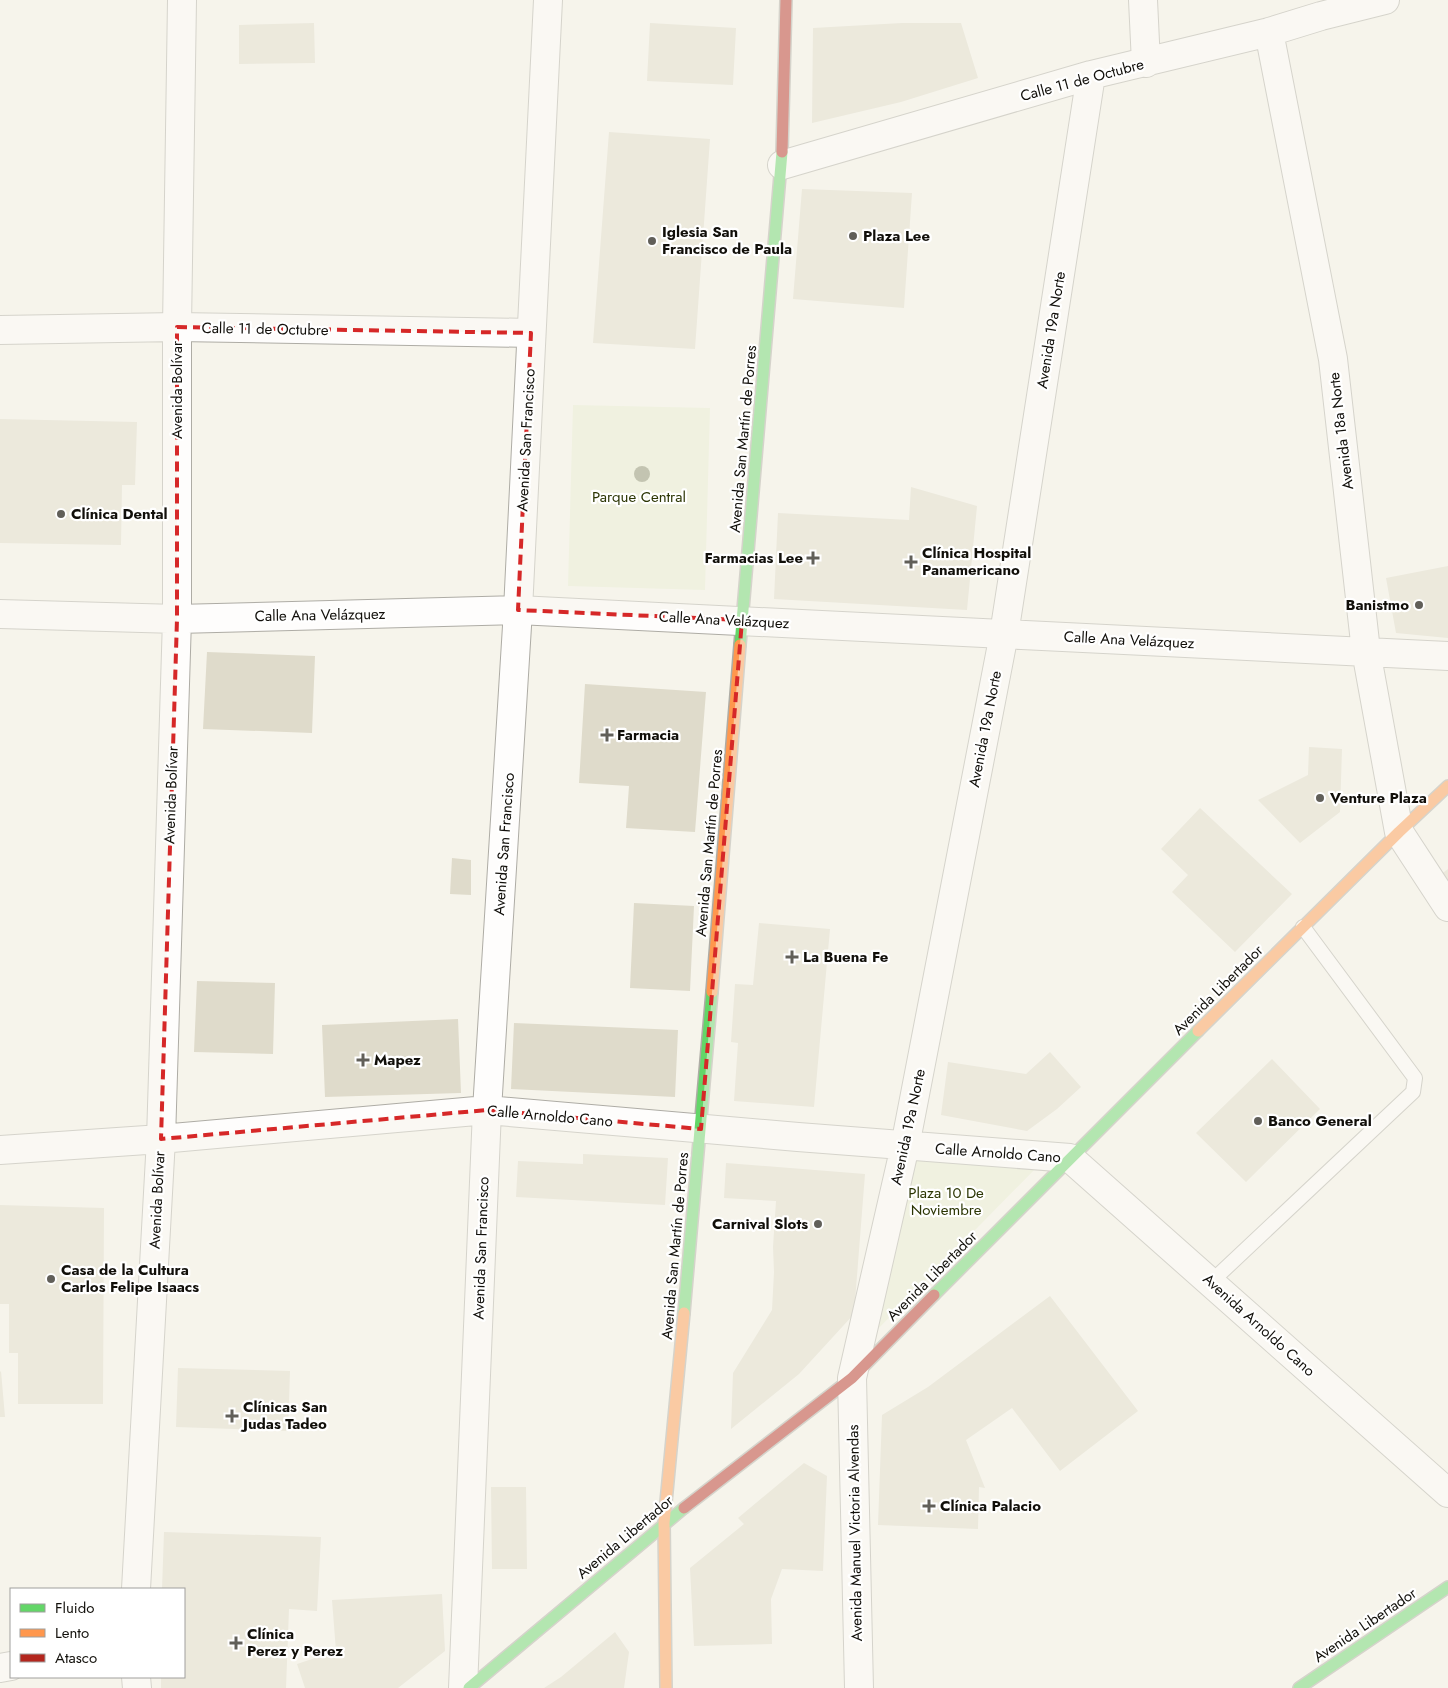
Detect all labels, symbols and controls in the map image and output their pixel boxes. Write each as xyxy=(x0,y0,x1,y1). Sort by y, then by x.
street label: Calle 11 de Octubre xyxy=(1018,53,1146,107)
place label: Iglesia San Francisco de Paula xyxy=(662,221,792,260)
place label: Plaza Lee xyxy=(863,225,930,247)
marker: Plaza Lee xyxy=(847,230,859,242)
marker: Iglesia San Francisco de Paula xyxy=(646,235,658,247)
street label: Avenida 19a Norte xyxy=(1031,270,1071,390)
street label: Calle 11 de Octubre xyxy=(201,317,329,341)
street label: Avenida Bolívar xyxy=(166,340,188,439)
street label: Avenida San Martín de Porres xyxy=(724,344,762,534)
street label: Avenida San Francisco xyxy=(511,368,541,512)
street label: Avenida 18a Norte xyxy=(1323,371,1359,491)
park label: Parque Central xyxy=(592,486,686,508)
place label: Clínica Dental xyxy=(71,503,168,525)
marker: Clínica Dental xyxy=(55,508,67,520)
place label: Clínica Hospital Panamericano xyxy=(922,542,1031,581)
place label: Farmacias Lee xyxy=(704,547,803,569)
marker: Farmacias Lee xyxy=(807,552,819,564)
marker: Clínica Hospital Panamericano xyxy=(904,555,918,569)
place label: Banistmo xyxy=(1345,594,1409,616)
marker: Banistmo xyxy=(1413,599,1425,611)
street label: Calle Ana Velázquez xyxy=(254,603,386,627)
street label: Calle Ana Velázquez xyxy=(658,606,790,634)
street label: Calle Ana Velázquez xyxy=(1063,626,1195,654)
street label: Avenida 19a Norte xyxy=(963,669,1007,789)
place label: Farmacia xyxy=(617,724,679,746)
marker: Farmacia xyxy=(601,729,613,741)
street label: Avenida Bolívar xyxy=(158,745,184,844)
street label: Avenida San Martín de Porres xyxy=(690,748,728,938)
street label: Avenida San Francisco xyxy=(488,772,520,916)
place label: Venture Plaza xyxy=(1329,787,1427,809)
marker: Venture Plaza xyxy=(1314,792,1326,804)
street label: Avenida Libertador xyxy=(1168,939,1269,1040)
place label: La Buena Fe xyxy=(803,946,889,968)
marker: La Buena Fe xyxy=(785,950,799,964)
place label: Mapez xyxy=(374,1049,421,1071)
marker: Mapez xyxy=(356,1053,370,1067)
street label: Avenida 19a Norte xyxy=(885,1067,931,1187)
street label: Calle Arnoldo Cano xyxy=(486,1100,614,1132)
place label: Banco General xyxy=(1268,1110,1372,1132)
marker: Banco General xyxy=(1252,1115,1264,1127)
street label: Calle Arnoldo Cano xyxy=(934,1138,1062,1168)
street label: Avenida Bolívar xyxy=(143,1150,171,1250)
street label: Avenida San Martín de Porres xyxy=(656,1151,694,1341)
street label: Avenida San Francisco xyxy=(468,1176,494,1320)
park label: Plaza 10 De Noviembre xyxy=(908,1182,984,1221)
place label: Carnival Slots xyxy=(712,1213,808,1235)
marker: Carnival Slots xyxy=(812,1218,824,1230)
street label: Avenida Libertador xyxy=(882,1225,983,1326)
place label: Casa de la Cultura Carlos Felipe Isaacs xyxy=(61,1259,199,1298)
street label: Avenida Arnoldo Cano xyxy=(1198,1268,1320,1382)
marker: Casa de la Cultura Carlos Felipe Isaacs xyxy=(45,1273,57,1285)
place label: Clínicas San Judas Tadeo xyxy=(240,1396,327,1435)
marker: Clínicas San Judas Tadeo xyxy=(225,1409,239,1423)
street label: Avenida Manuel Victoria Alvendas xyxy=(842,1424,868,1642)
street label: Avenida Libertador xyxy=(572,1489,679,1584)
place label: Clínica Palacio xyxy=(940,1495,1041,1517)
marker: Clínica Palacio xyxy=(922,1499,936,1513)
street label: Avenida Libertador xyxy=(1309,1582,1422,1668)
legend xyxy=(10,1588,185,1678)
text: Fluido xyxy=(55,1597,94,1619)
text: Lento xyxy=(55,1622,89,1644)
place label: Clínica Perez y Perez xyxy=(247,1623,343,1662)
marker: Clínica Perez y Perez xyxy=(229,1636,243,1650)
text: Atasco xyxy=(55,1647,97,1669)

